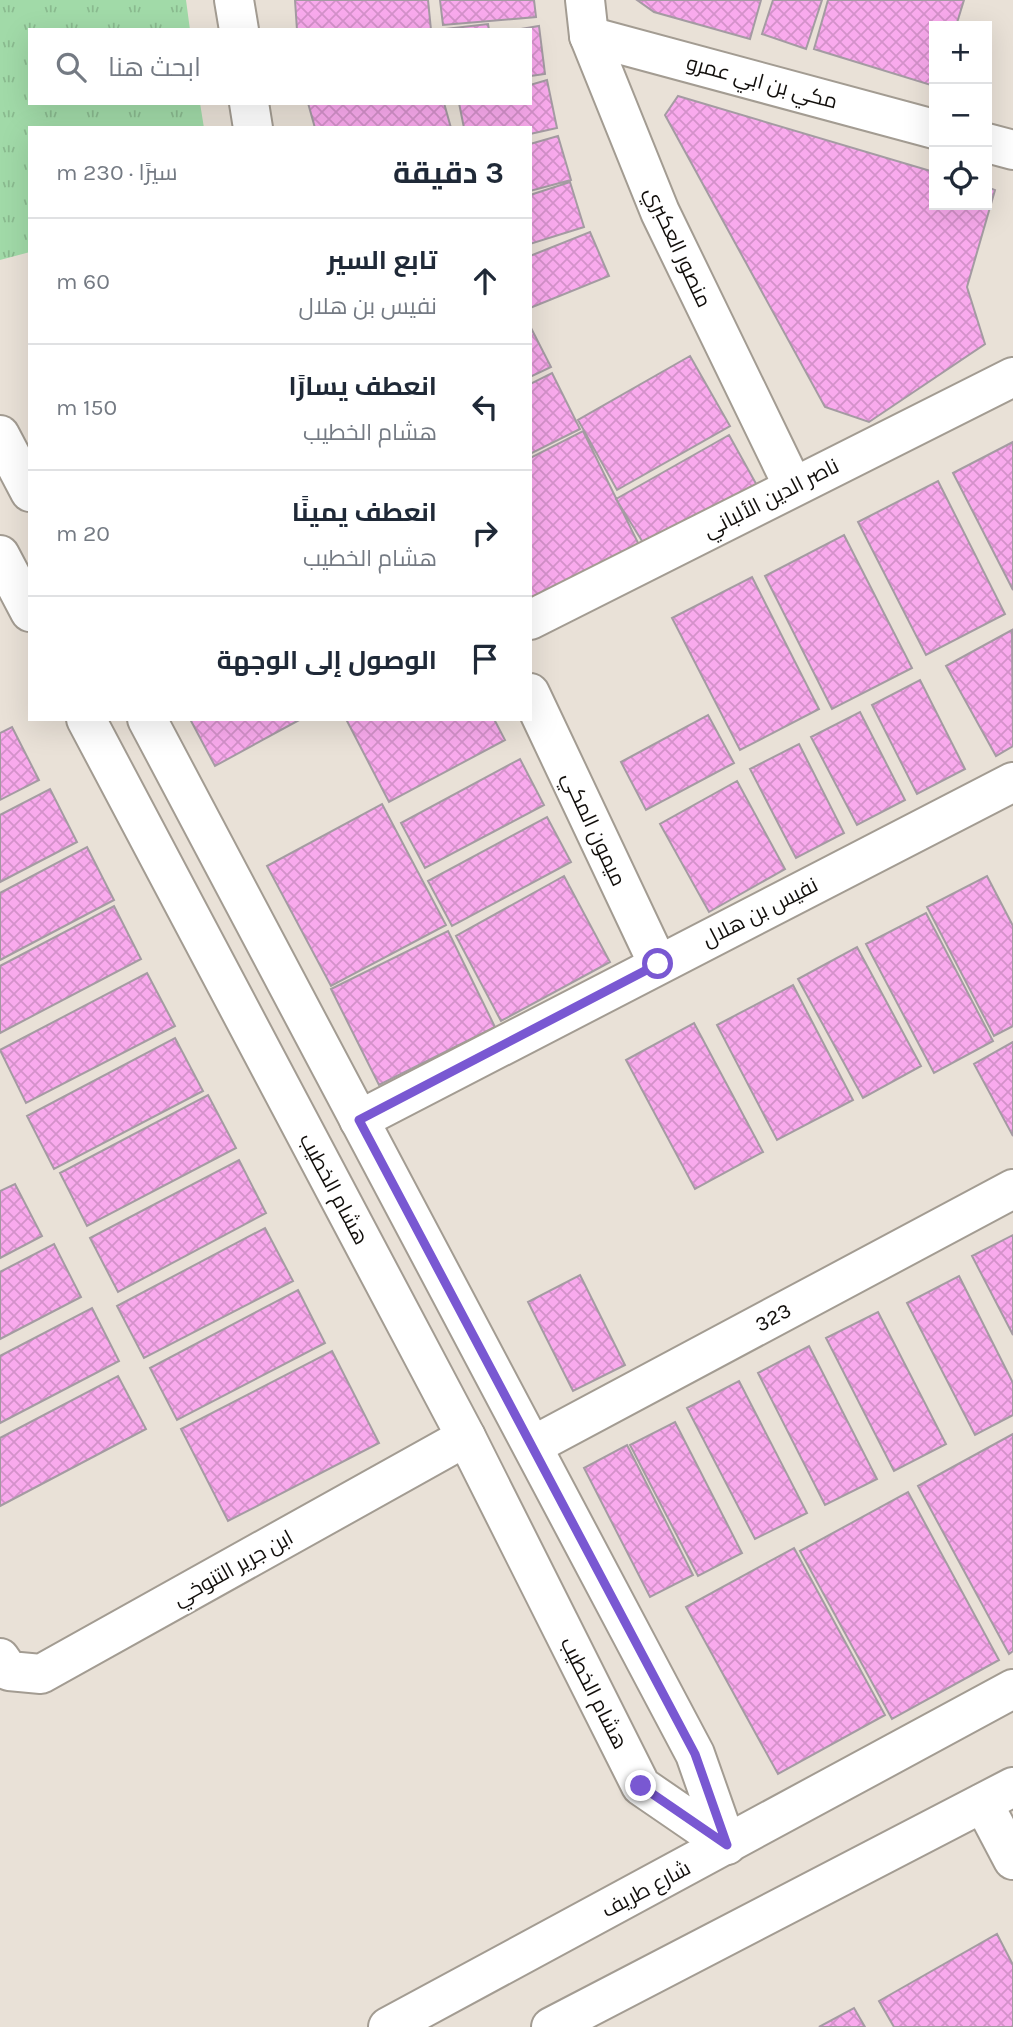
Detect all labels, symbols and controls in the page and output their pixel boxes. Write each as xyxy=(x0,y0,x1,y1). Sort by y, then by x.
map controls xyxy=(929,21,992,210)
button: + xyxy=(929,21,992,84)
search box xyxy=(28,28,532,105)
icon: search xyxy=(52,48,90,86)
street label: مكي بن ابي عمرو xyxy=(683,50,840,118)
text: ابحث هنا xyxy=(108,52,201,83)
button: − xyxy=(929,84,992,147)
button: locate xyxy=(929,147,992,210)
text: 3 دقيقة xyxy=(393,155,504,191)
text: سيرًا · 230 m xyxy=(56,159,177,186)
street label: منصور العكبري xyxy=(636,183,716,313)
text: تابع السير xyxy=(327,245,437,276)
icon: ahead xyxy=(466,262,504,300)
text: 60 m xyxy=(56,268,110,295)
text: نفيس بن هلال xyxy=(299,293,437,320)
text: انعطف يسارًا xyxy=(289,371,437,402)
icon: left xyxy=(466,388,504,426)
text: 150 m xyxy=(56,394,117,421)
text: هشام الخطيب xyxy=(303,419,437,446)
street label: ناصر الدين الألباني xyxy=(699,453,845,546)
text: انعطف يمينًا xyxy=(292,497,437,528)
icon: right xyxy=(466,514,504,552)
text: 20 m xyxy=(56,520,110,547)
text: هشام الخطيب xyxy=(303,545,437,572)
icon: arrive xyxy=(466,640,504,678)
text: الوصول إلى الوجهة xyxy=(217,645,437,676)
street label: ميمون المكي xyxy=(554,768,631,891)
street label: نفيس بن هلال xyxy=(698,873,822,952)
route start xyxy=(642,948,673,979)
street label: هشام الخطيب xyxy=(293,1129,373,1250)
street label: 323 xyxy=(751,1298,795,1337)
street label: ابن جرير التنوخي xyxy=(169,1525,299,1614)
street label: هشام الخطيب xyxy=(554,1633,632,1754)
route end xyxy=(625,1770,656,1801)
street label: شارع طريف xyxy=(598,1856,695,1924)

